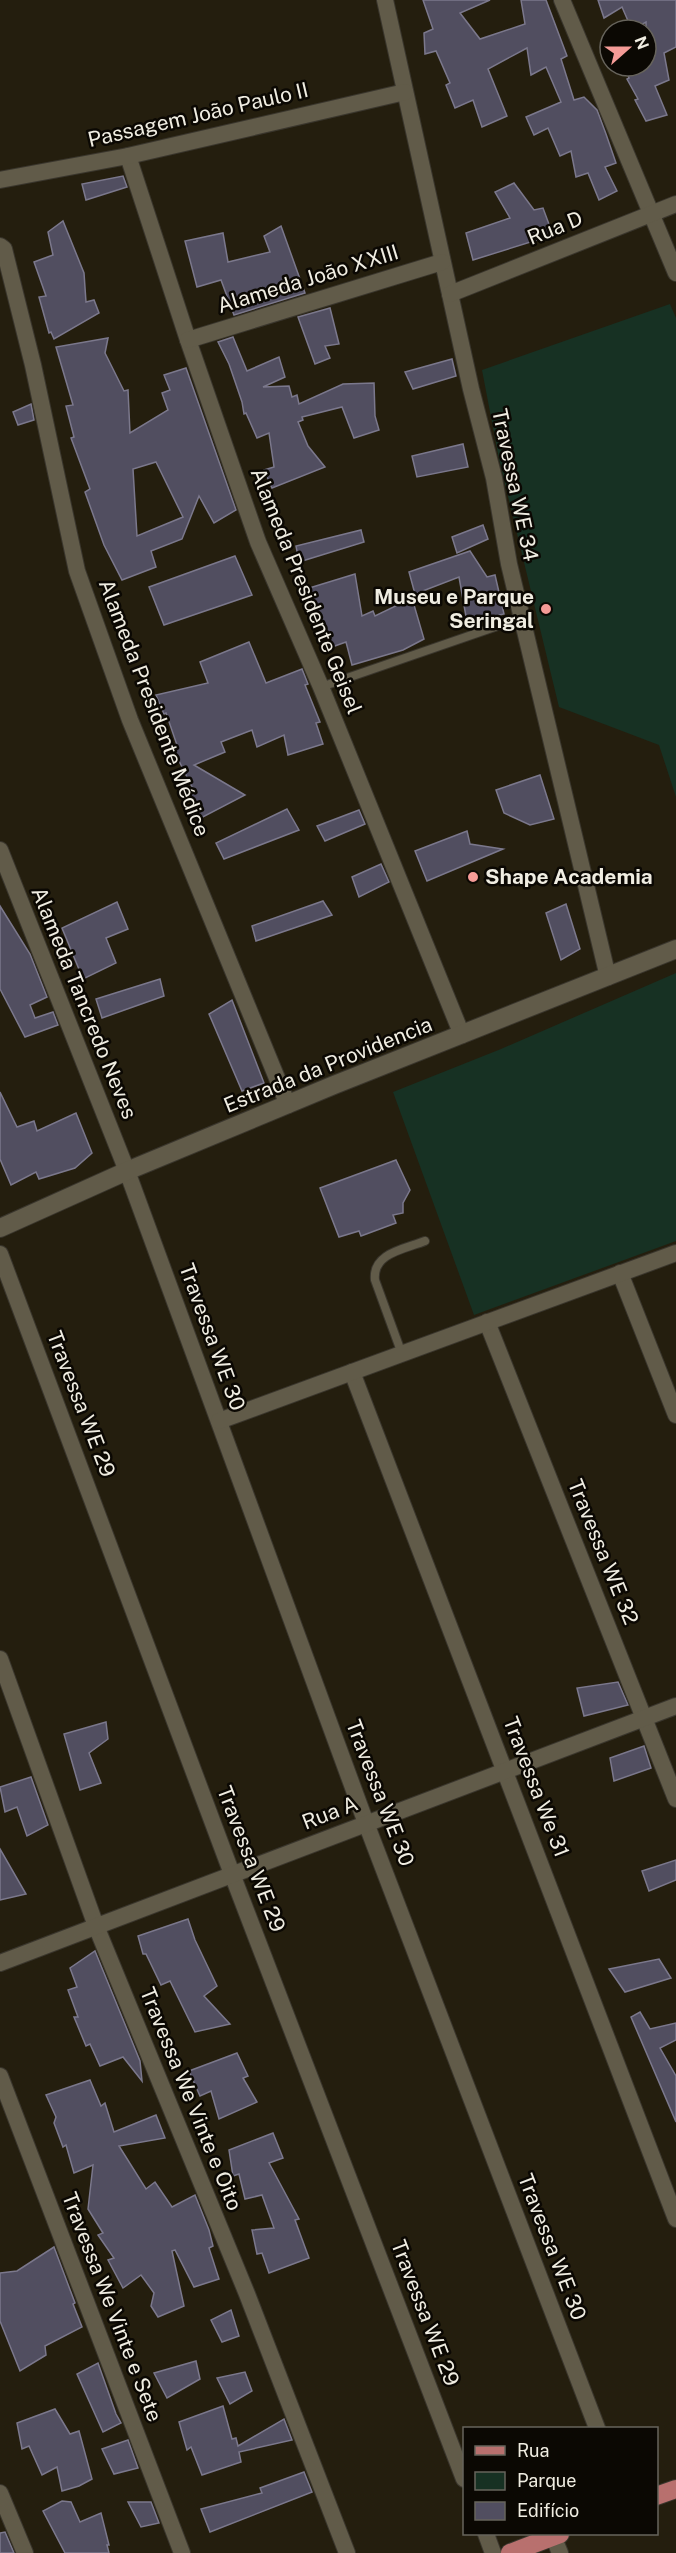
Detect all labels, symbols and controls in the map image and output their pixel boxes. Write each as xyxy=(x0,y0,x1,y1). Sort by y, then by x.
north arrow xyxy=(598,18,658,78)
text: N xyxy=(630,34,653,52)
street label: Passagem João Paulo II xyxy=(85,77,311,152)
street label: Rua D xyxy=(523,205,586,250)
street label: Alameda João XXIII xyxy=(214,239,402,318)
street label: Travessa WE 34 xyxy=(487,406,544,563)
street label: Alameda Presidente Geisel xyxy=(246,464,367,718)
street label: Alameda Presidente Médice xyxy=(94,576,215,840)
place label: Museu e Parque Seringal xyxy=(374,584,534,633)
marker: Museu e Parque Seringal xyxy=(539,602,553,616)
place label: Shape Academia xyxy=(485,864,653,889)
marker: Shape Academia xyxy=(466,870,480,884)
street label: Alameda Tancredo Neves xyxy=(26,883,142,1122)
street label: Estrada da Providencia xyxy=(220,1011,436,1118)
street label: Travessa WE 30 xyxy=(174,1260,251,1414)
street label: Travessa WE 29 xyxy=(42,1327,121,1480)
street label: Travessa WE 32 xyxy=(563,1476,644,1628)
street label: Travessa We 31 xyxy=(498,1713,575,1861)
street label: Travessa WE 30 xyxy=(341,1716,420,1869)
street label: Travessa WE 29 xyxy=(212,1782,291,1935)
street label: Rua A xyxy=(298,1790,361,1835)
street label: Travessa We Vinte e Oito xyxy=(135,1983,248,2214)
street label: Travessa WE 30 xyxy=(513,2170,592,2323)
street label: Travessa We Vinte e Sete xyxy=(57,2189,168,2425)
street label: Travessa WE 29 xyxy=(386,2236,465,2389)
legend xyxy=(463,2427,658,2535)
text: Rua xyxy=(517,2440,549,2461)
text: Parque xyxy=(517,2470,577,2491)
text: Edifício xyxy=(517,2500,579,2521)

